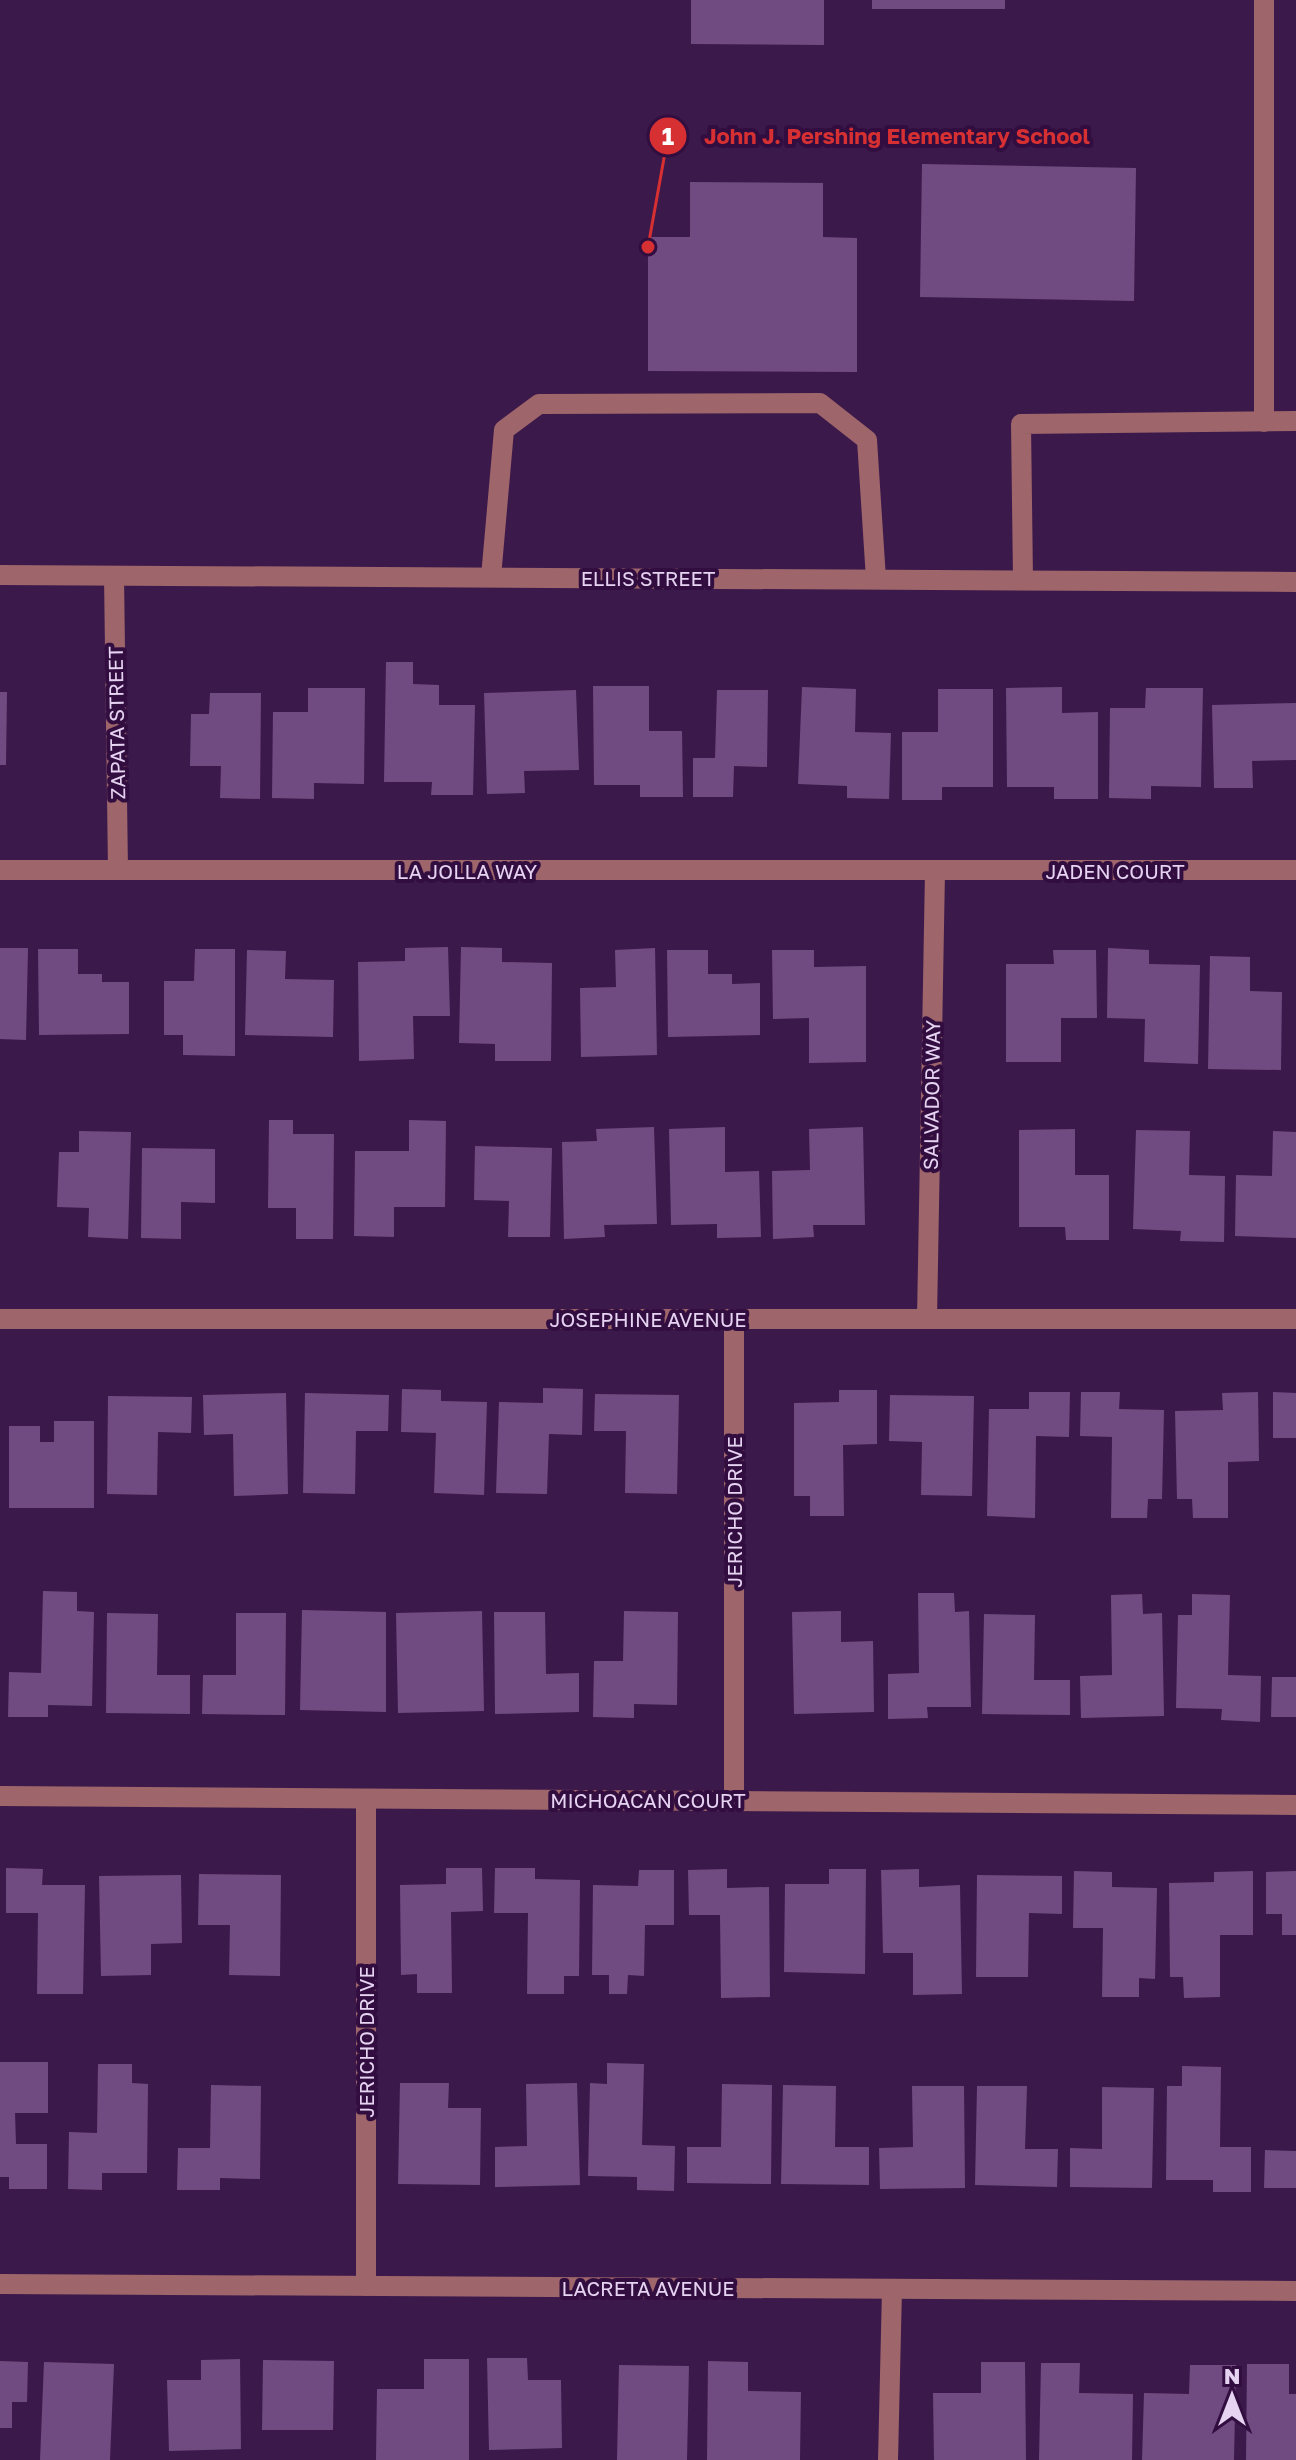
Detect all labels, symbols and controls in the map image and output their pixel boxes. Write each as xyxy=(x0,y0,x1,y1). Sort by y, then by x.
callout: John J. Pershing Elementary School xyxy=(648,113,1106,159)
text: 1 xyxy=(662,121,674,150)
text: John J. Pershing Elementary School xyxy=(704,122,1090,149)
street label: ELLIS STREET xyxy=(581,566,715,590)
street label: ZAPATA STREET xyxy=(103,646,129,800)
street label: LA JOLLA WAY xyxy=(397,859,537,883)
street label: JADEN COURT xyxy=(1045,859,1185,883)
street label: SALVADOR WAY xyxy=(918,1020,944,1170)
street label: JOSEPHINE AVENUE xyxy=(549,1307,747,1331)
street label: JERICHO DRIVE xyxy=(722,1436,746,1588)
street label: MICHOACAN COURT xyxy=(550,1788,746,1812)
street label: JERICHO DRIVE xyxy=(354,1966,378,2118)
street label: LACRETA AVENUE xyxy=(562,2276,735,2300)
north arrow xyxy=(1192,2356,1272,2436)
text: N xyxy=(1224,2362,1240,2389)

